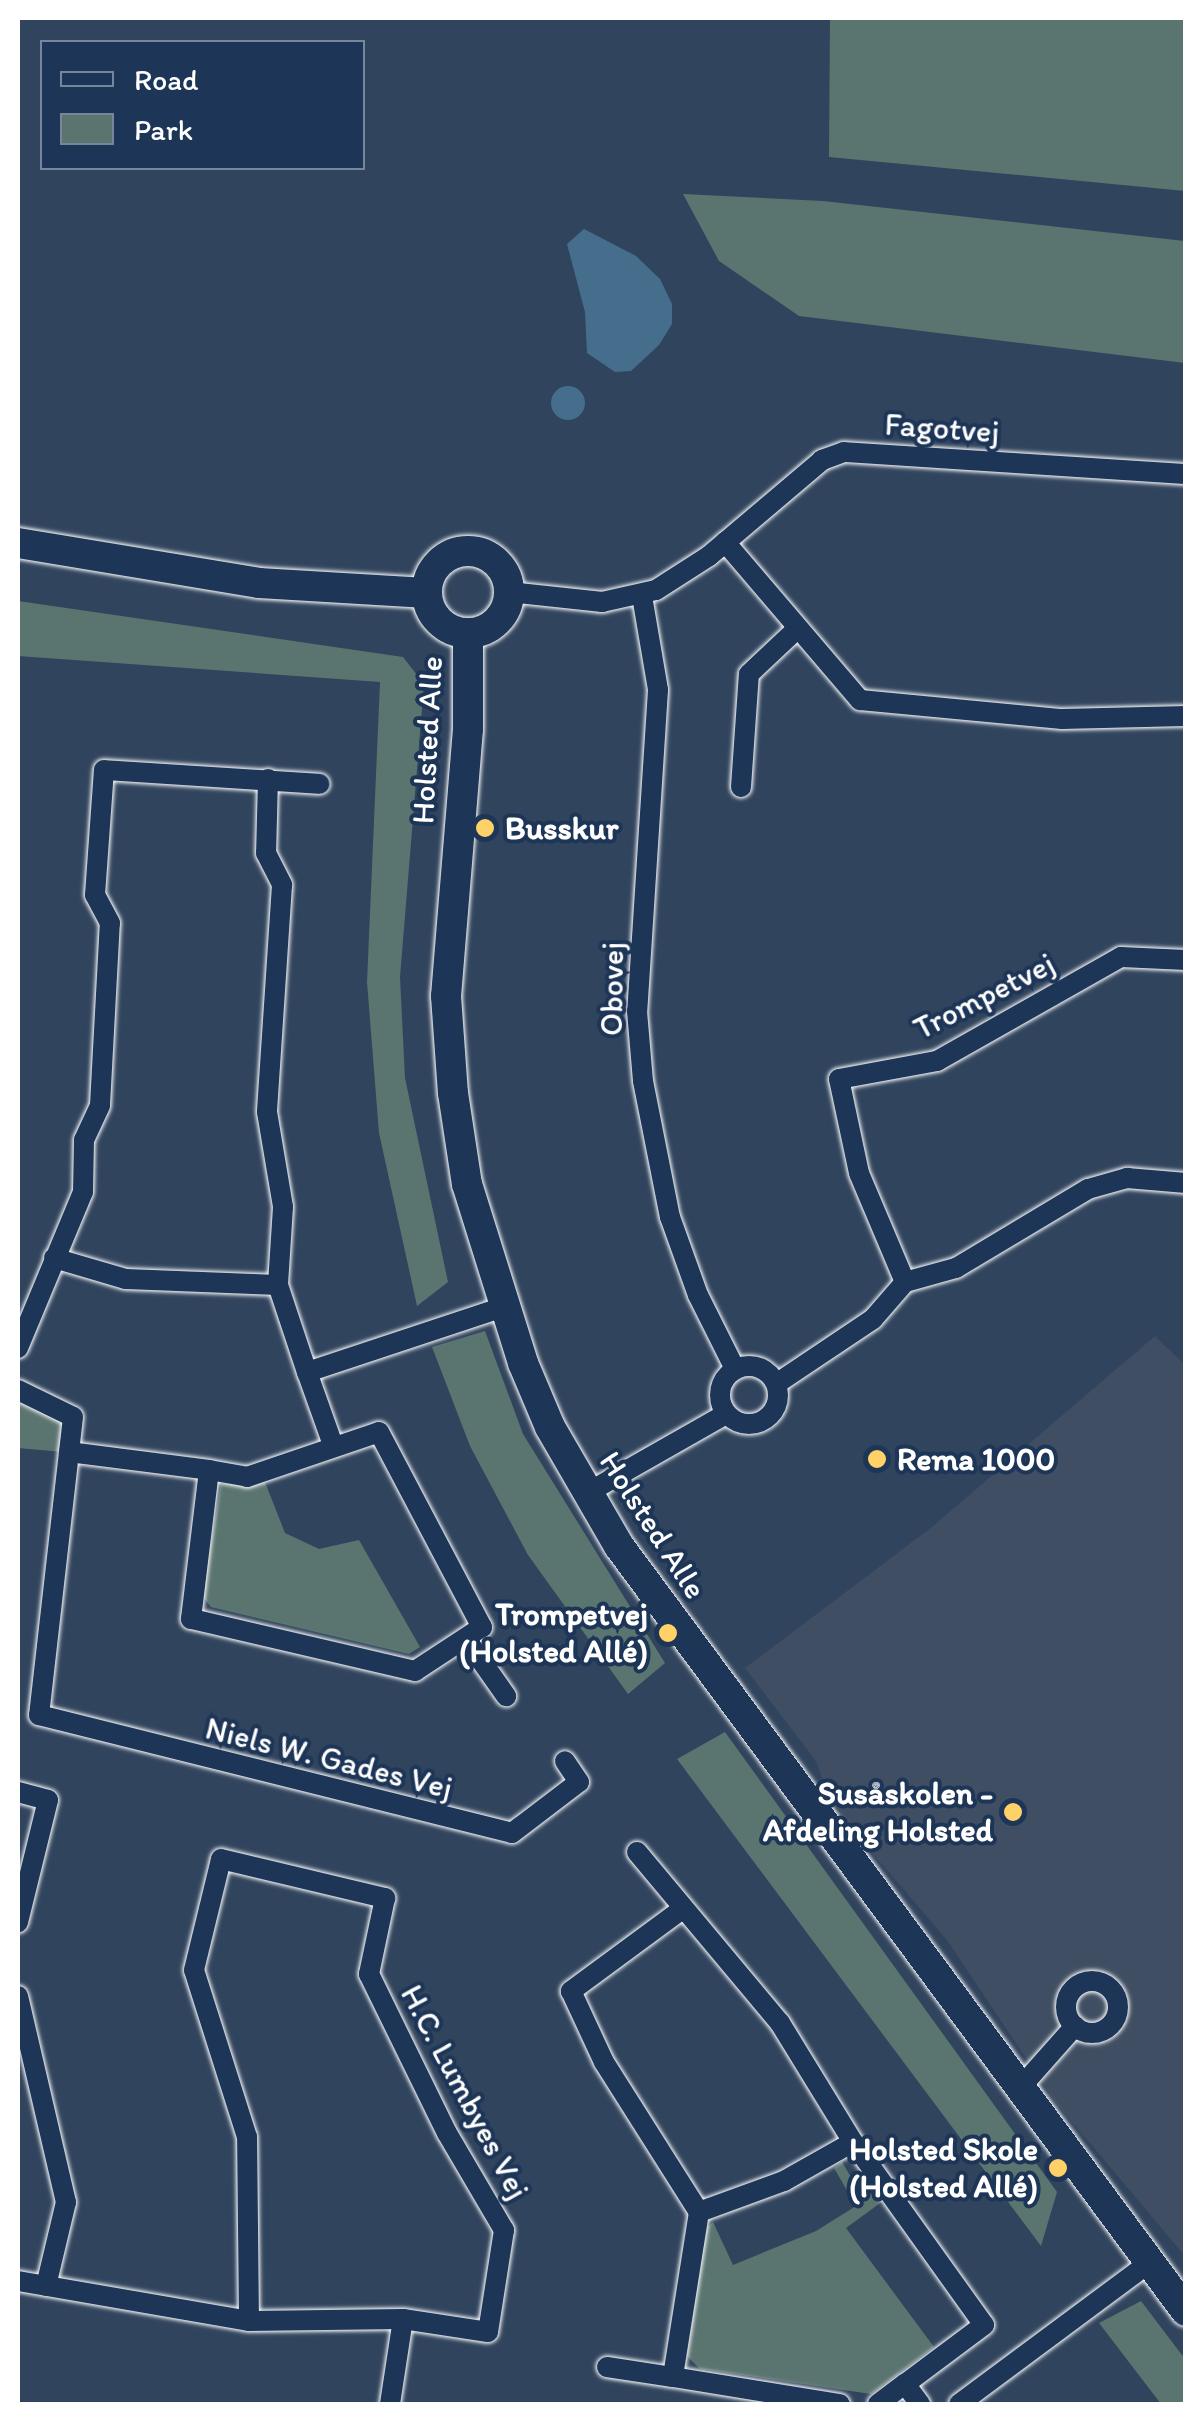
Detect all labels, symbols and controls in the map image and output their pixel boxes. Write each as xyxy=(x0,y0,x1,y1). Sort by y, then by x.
legend xyxy=(40,40,365,170)
text: Road xyxy=(134,61,199,98)
text: Park xyxy=(134,111,193,148)
street label: Fagotvej xyxy=(883,405,1001,451)
street label: Holsted Alle xyxy=(403,655,451,825)
place label: Busskur xyxy=(505,809,619,847)
marker: Busskur xyxy=(474,817,496,839)
street label: Obovej xyxy=(592,942,632,1036)
street label: Trompetvej xyxy=(907,944,1061,1048)
place label: Rema 1000 xyxy=(897,1440,1055,1478)
street label: Holsted Alle xyxy=(591,1444,715,1606)
marker: Rema 1000 xyxy=(866,1448,888,1470)
place label: Trompetvej (Holsted Allé) xyxy=(459,1596,648,1671)
marker: Trompetvej (Holsted Allé) xyxy=(657,1622,679,1644)
street label: Niels W. Gades Vej xyxy=(202,1709,456,1807)
place label: Susåskolen - Afdeling Holsted xyxy=(763,1775,993,1850)
marker: Susåskolen - Afdeling Holsted xyxy=(1002,1801,1024,1823)
street label: H.C. Lumbyes Vej xyxy=(393,1979,537,2205)
place label: Holsted Skole (Holsted Allé) xyxy=(849,2131,1038,2206)
marker: Holsted Skole (Holsted Allé) xyxy=(1047,2157,1069,2179)

